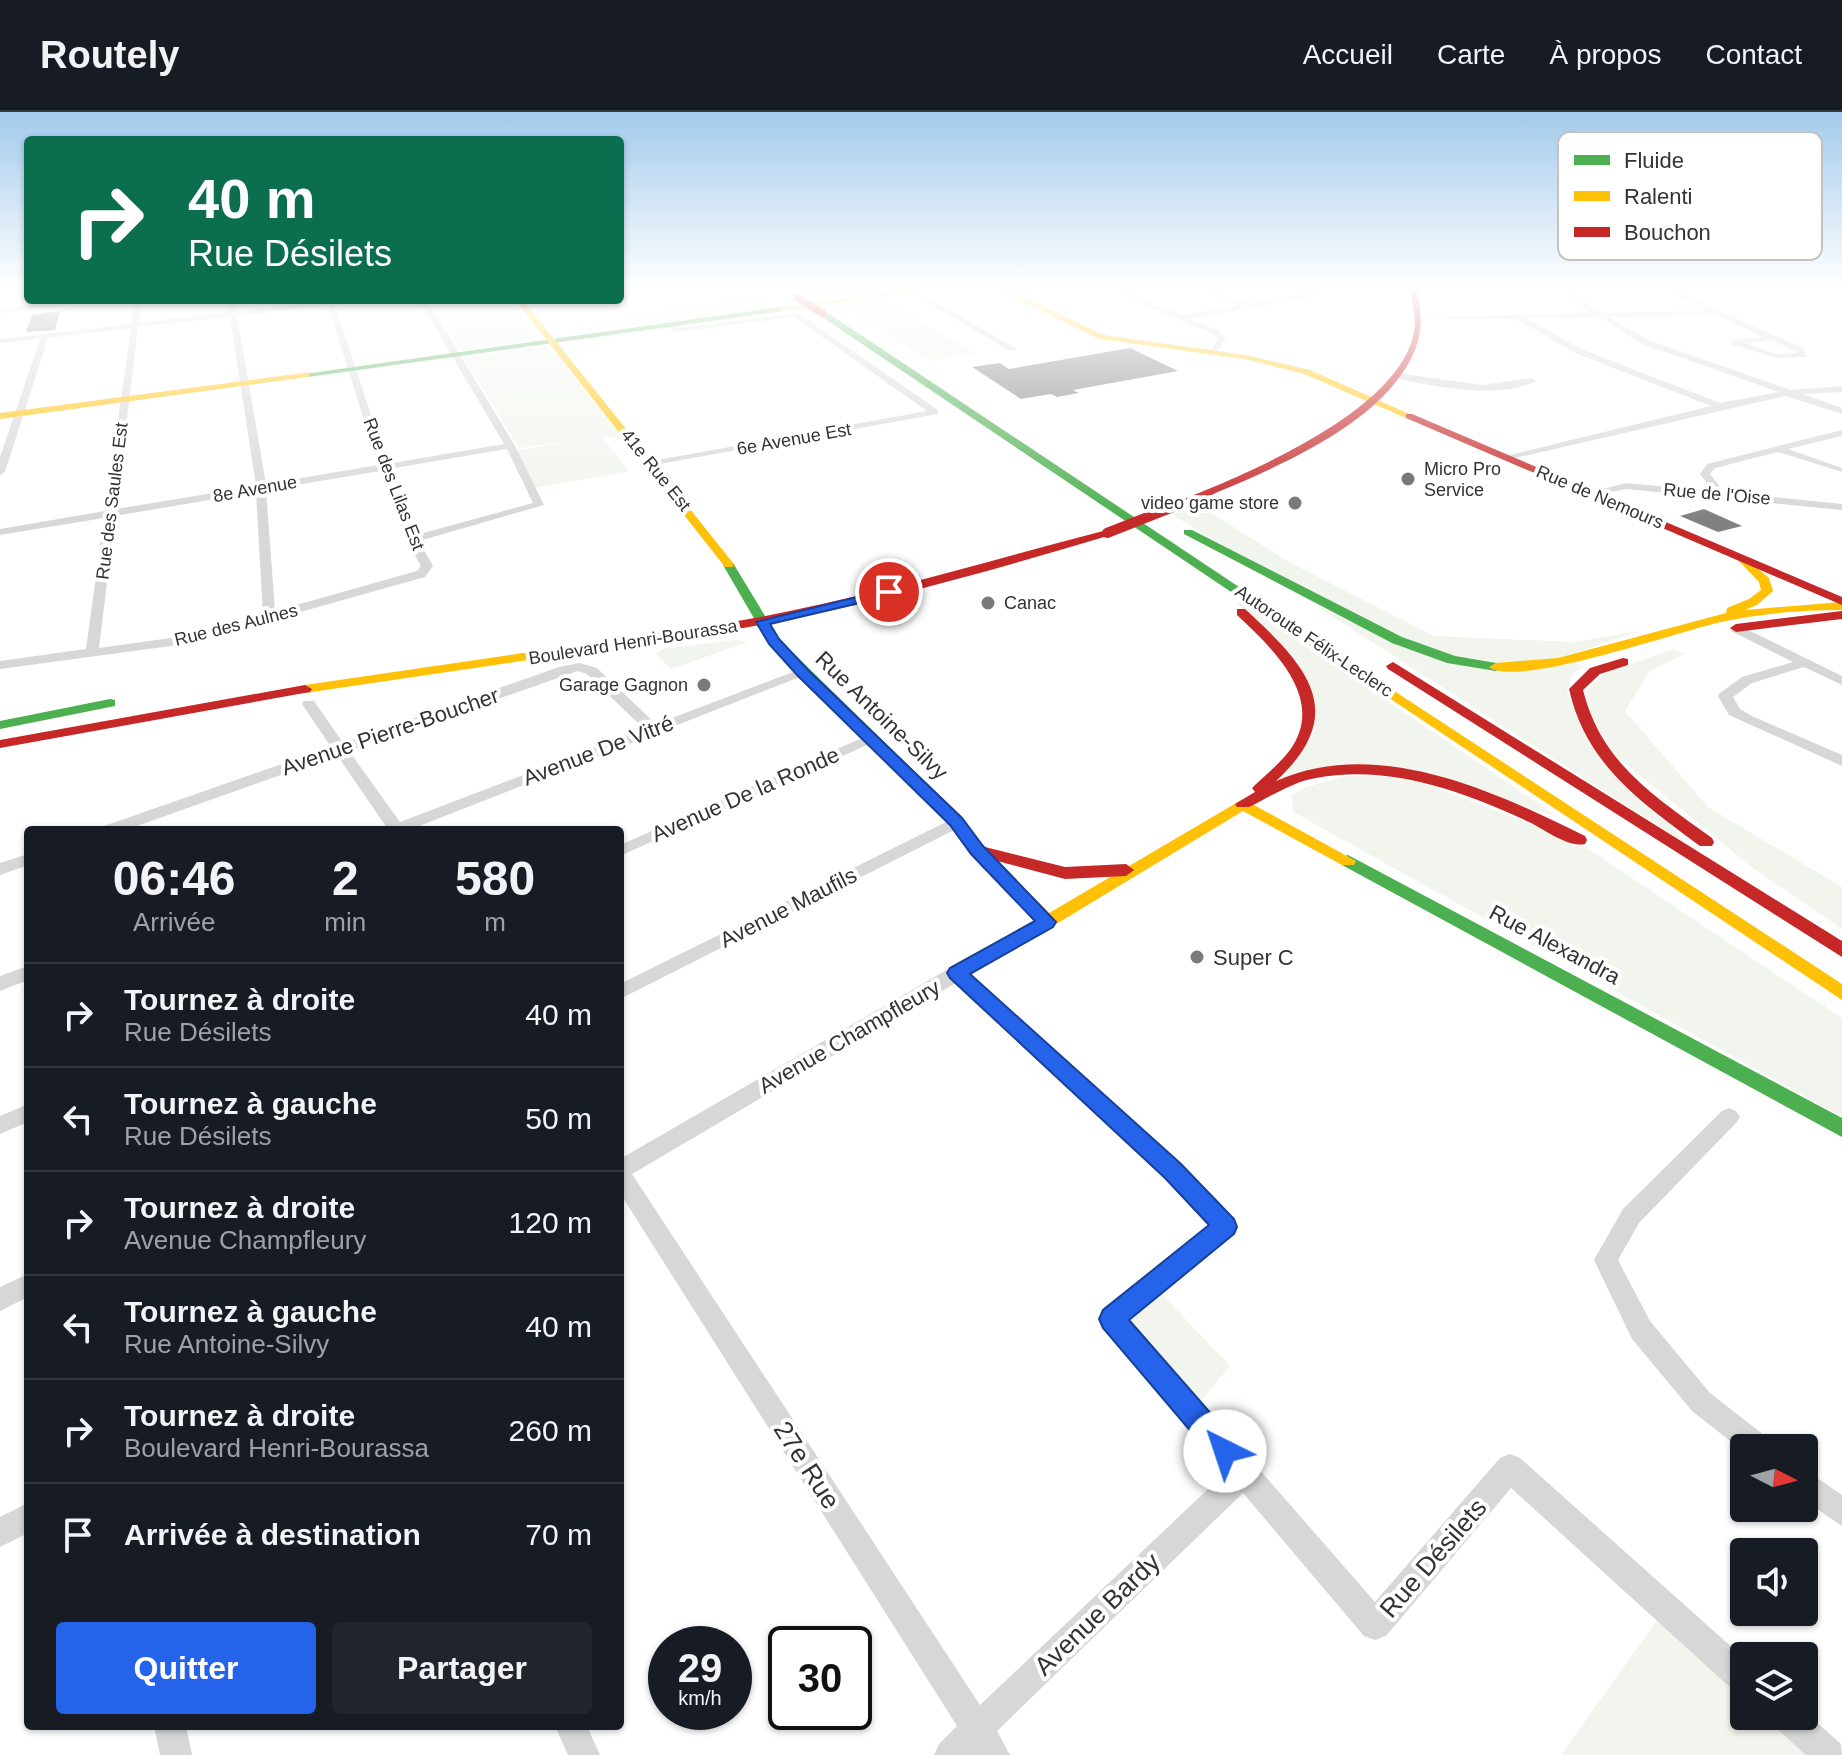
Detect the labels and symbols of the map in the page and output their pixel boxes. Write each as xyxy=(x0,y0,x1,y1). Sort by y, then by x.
legend xyxy=(1558,132,1822,260)
text: Fluide xyxy=(1624,148,1684,173)
text: Ralenti xyxy=(1624,184,1692,209)
text: Bouchon xyxy=(1624,220,1711,245)
street label: Rue des Lilas Est xyxy=(360,415,428,553)
street label: 6e Avenue Est xyxy=(735,419,853,459)
street label: Rue des Saules Est xyxy=(92,421,132,581)
street label: 41e Rue Est xyxy=(617,425,695,515)
place label: Micro Pro Service xyxy=(1424,459,1501,500)
street label: Rue de Nemours xyxy=(1533,461,1667,533)
marker: Micro Pro Service xyxy=(1399,470,1417,488)
street label: 8e Avenue xyxy=(212,472,298,506)
street label: Rue de l'Oise xyxy=(1663,479,1771,509)
place label: video game store xyxy=(1141,493,1279,513)
marker: video game store xyxy=(1286,494,1304,512)
pin xyxy=(855,558,923,626)
street label: Autoroute Félix-Leclerc xyxy=(1232,581,1396,701)
place label: Canac xyxy=(1004,593,1056,613)
marker: Canac xyxy=(979,594,997,612)
street label: Rue des Aulnes xyxy=(172,600,300,650)
street label: Boulevard Henri-Bourassa xyxy=(527,615,740,668)
street label: Rue Antoine-Silvy xyxy=(811,646,953,785)
place label: Garage Gagnon xyxy=(559,675,688,695)
marker: Garage Gagnon xyxy=(695,676,713,694)
street label: Avenue Pierre-Boucher xyxy=(278,682,502,780)
street label: Avenue De Vitré xyxy=(519,710,677,791)
street label: Avenue De la Ronde xyxy=(648,742,843,847)
street label: Avenue Maufils xyxy=(716,862,861,953)
street label: Rue Alexandra xyxy=(1485,900,1625,990)
place label: Super C xyxy=(1213,945,1294,970)
marker: Super C xyxy=(1188,948,1206,966)
street label: Avenue Champfleury xyxy=(754,974,944,1099)
position arrow xyxy=(1183,1409,1267,1493)
street label: 27e Rue xyxy=(768,1416,846,1514)
north arrow xyxy=(1730,1434,1818,1522)
street label: Rue Désilets xyxy=(1373,1493,1493,1623)
street label: Avenue Bardy xyxy=(1028,1547,1166,1681)
speed limit sign: 30 xyxy=(768,1626,872,1730)

